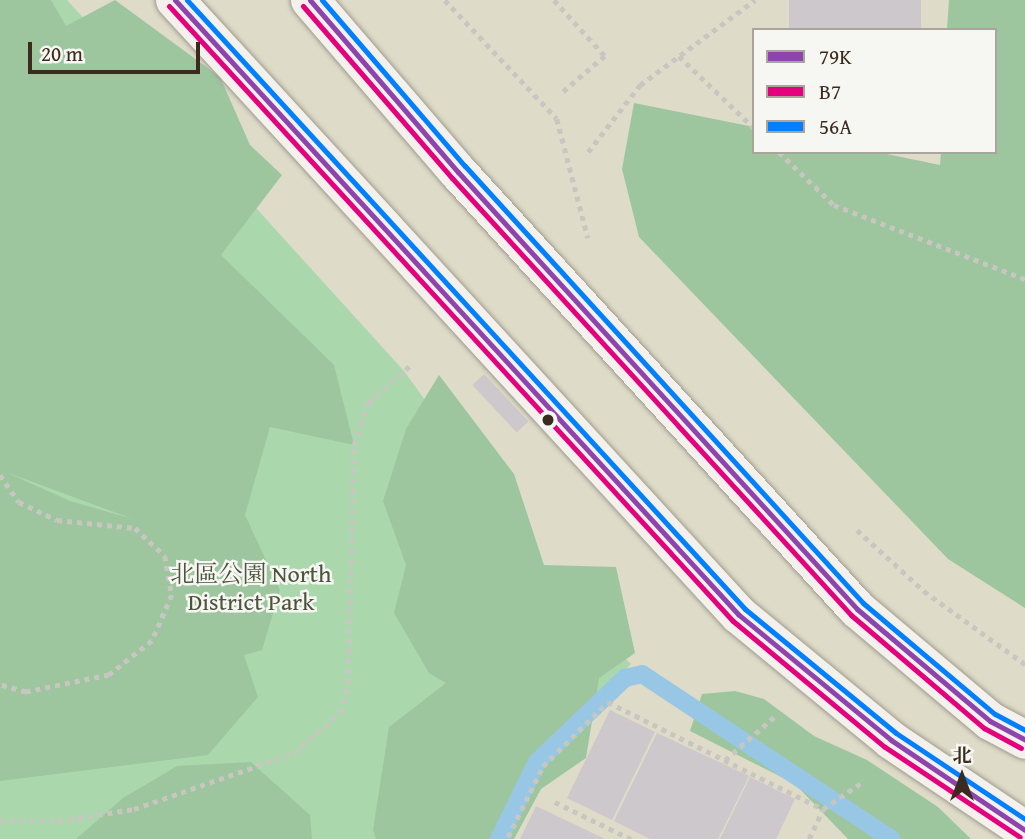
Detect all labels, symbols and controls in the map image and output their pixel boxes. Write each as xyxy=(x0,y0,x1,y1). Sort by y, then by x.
scale bar xyxy=(32,28,203,72)
legend xyxy=(752,28,997,154)
text: 20 m xyxy=(41,38,83,69)
text: 79K xyxy=(819,41,852,72)
text: B7 xyxy=(819,76,841,107)
text: 56A xyxy=(819,111,852,142)
unlabelled marker xyxy=(541,413,555,427)
park label: 北區公園 North District Park xyxy=(170,560,332,616)
north arrow xyxy=(927,741,997,811)
text: 北 xyxy=(952,741,972,769)

